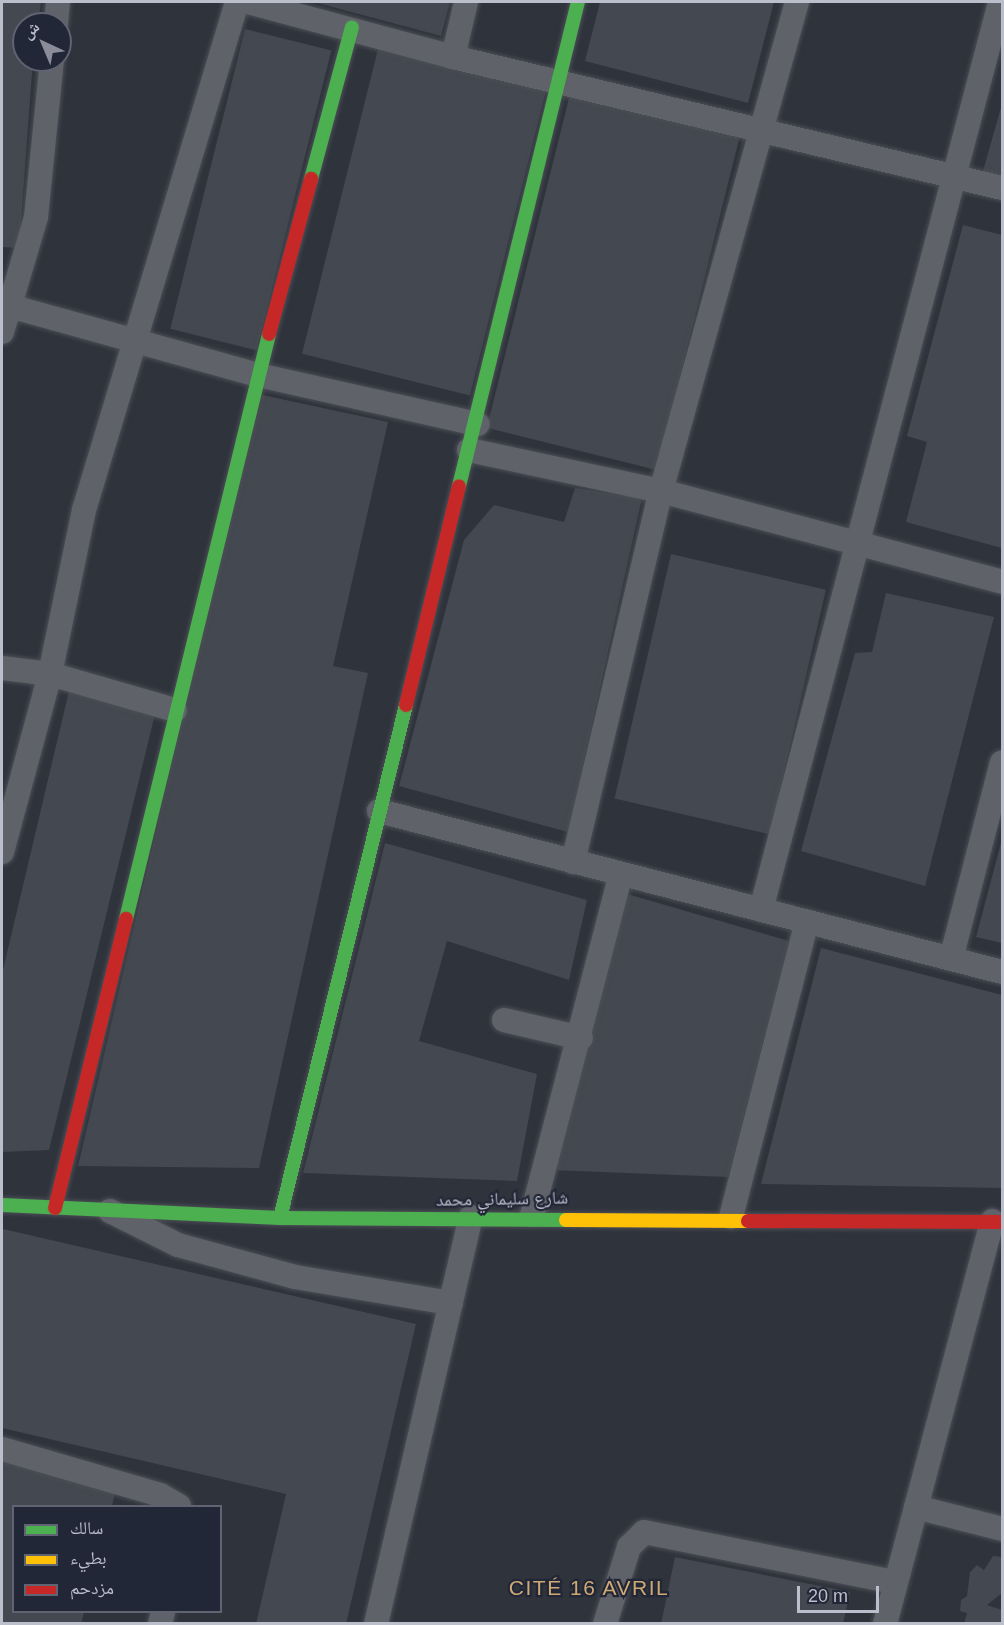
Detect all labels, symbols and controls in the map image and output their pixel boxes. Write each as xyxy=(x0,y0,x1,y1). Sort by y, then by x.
north arrow xyxy=(12,12,72,72)
text: ش xyxy=(19,18,43,42)
street label: شارع سليماني محمد xyxy=(436,1187,568,1211)
legend xyxy=(12,1505,222,1613)
text: سالك xyxy=(70,1518,103,1538)
text: بطيء xyxy=(70,1548,107,1568)
scale bar xyxy=(800,1574,882,1612)
district label: CITÉ 16 AVRIL xyxy=(508,1575,670,1601)
text: مزدحم xyxy=(70,1578,114,1598)
text: 20 m xyxy=(808,1586,848,1606)

